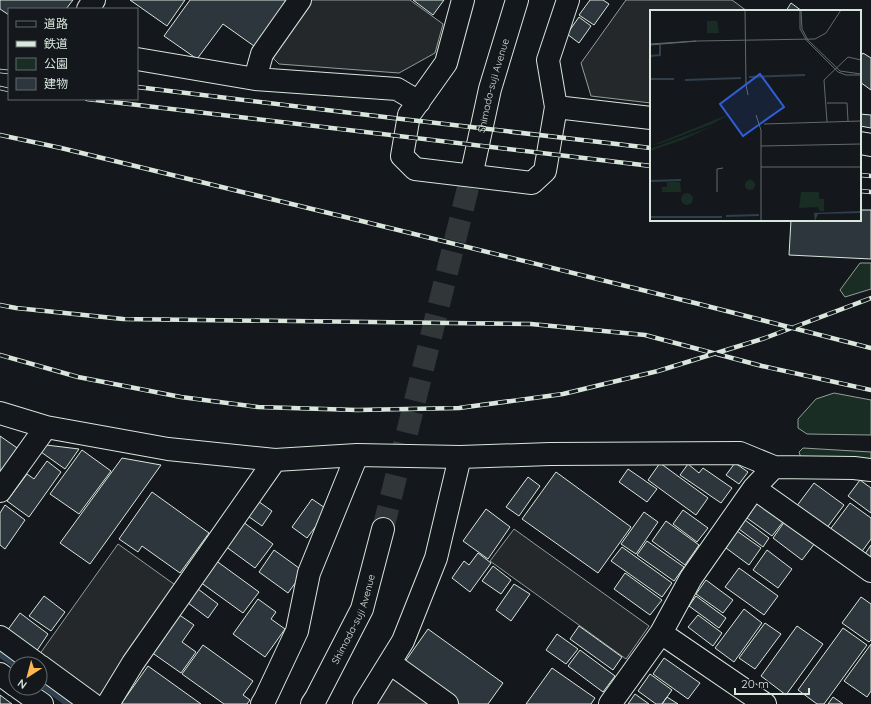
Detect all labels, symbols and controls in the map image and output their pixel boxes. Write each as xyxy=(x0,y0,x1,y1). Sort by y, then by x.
legend xyxy=(8,8,138,100)
inset map xyxy=(650,10,861,221)
text: 道路 xyxy=(44,16,68,31)
text: 鉄道 xyxy=(44,36,68,51)
street label: Shimada-suji Avenue xyxy=(474,37,512,134)
text: 公園 xyxy=(44,56,68,71)
text: 建物 xyxy=(44,76,68,91)
street label: Shimada-suji Avenue xyxy=(328,572,378,666)
north arrow xyxy=(8,656,48,696)
scale bar xyxy=(735,670,809,696)
text: N xyxy=(15,676,30,692)
text: 20 m xyxy=(741,676,769,691)

